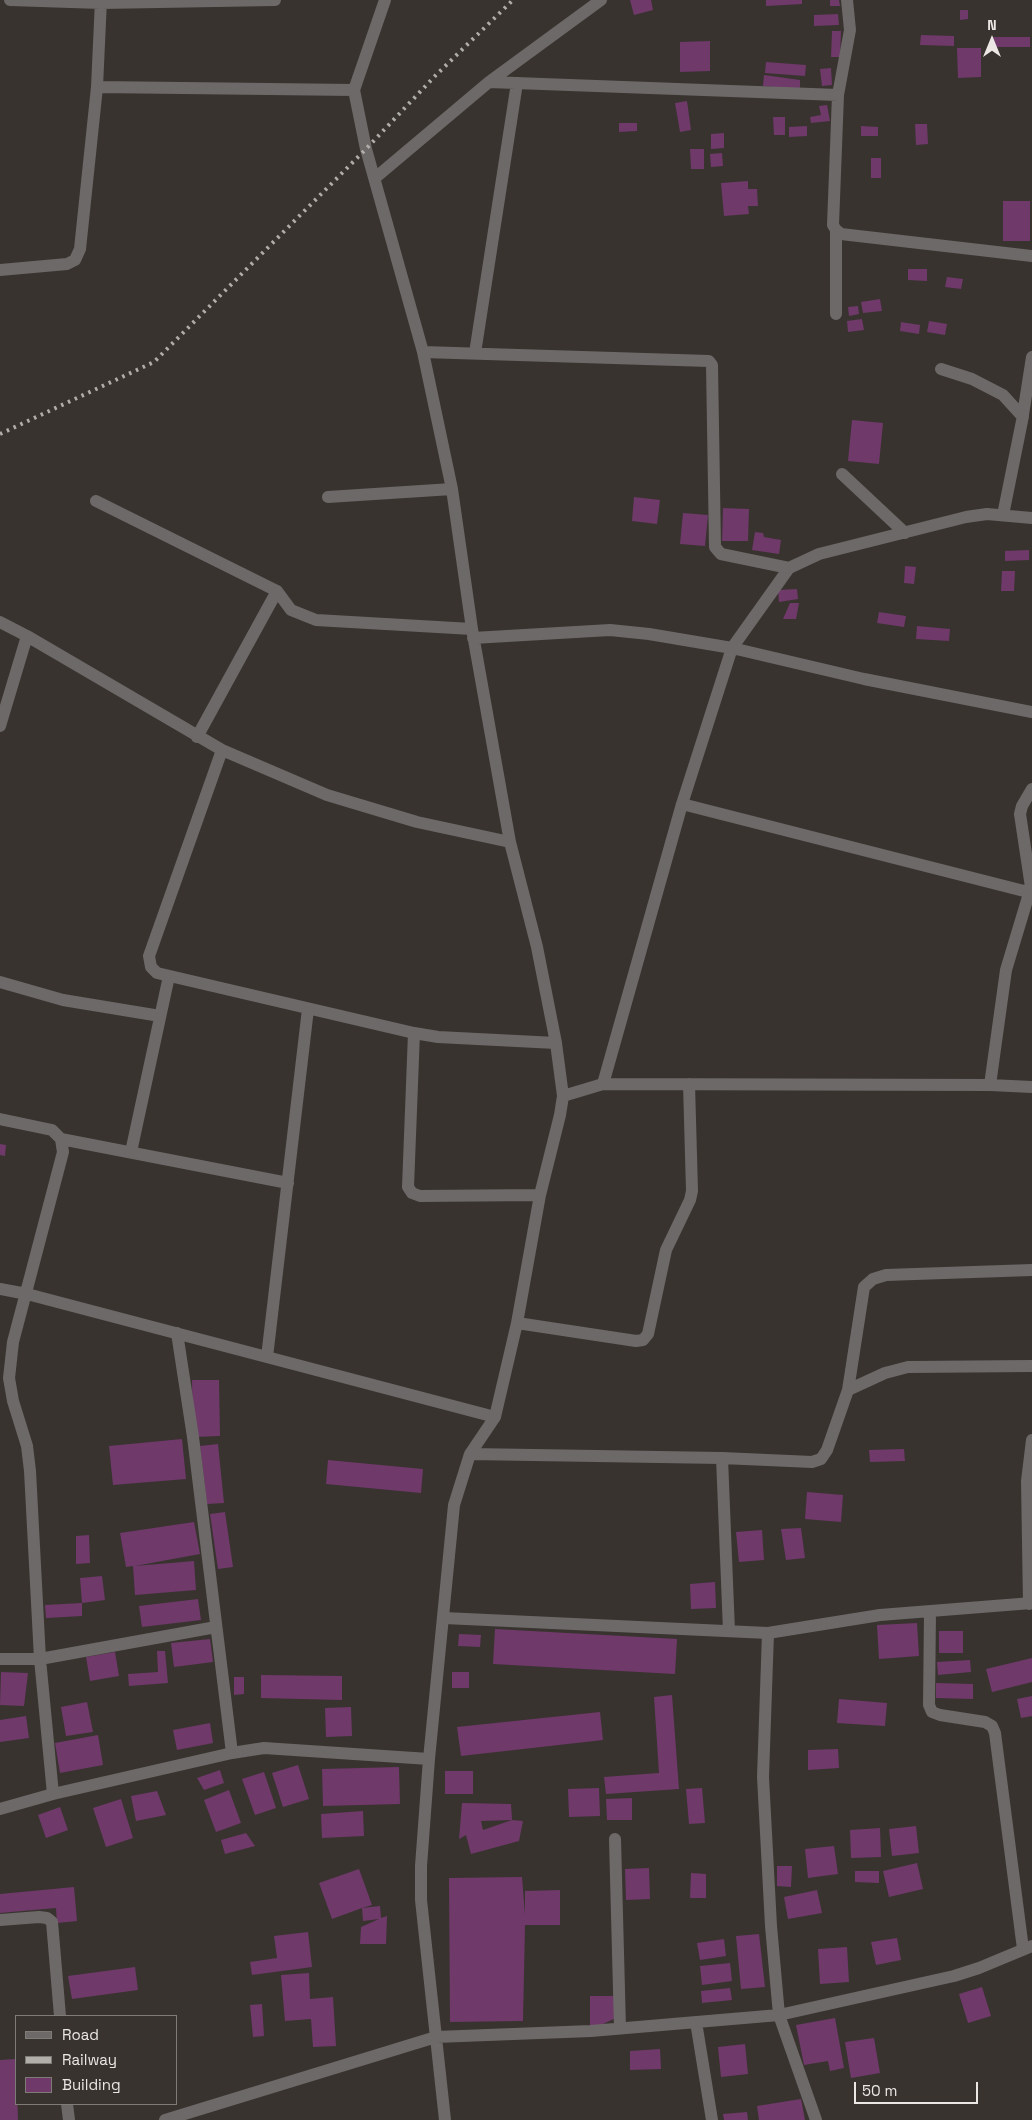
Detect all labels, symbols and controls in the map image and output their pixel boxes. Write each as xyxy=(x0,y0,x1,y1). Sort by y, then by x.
north arrow xyxy=(967,15,1017,65)
text: N xyxy=(987,16,997,34)
legend xyxy=(15,2015,178,2105)
text: Road xyxy=(62,2025,99,2044)
text: Railway xyxy=(62,2050,117,2069)
scale bar xyxy=(857,2072,981,2104)
text: Building xyxy=(62,2075,121,2094)
text: 50 m xyxy=(862,2081,897,2100)

